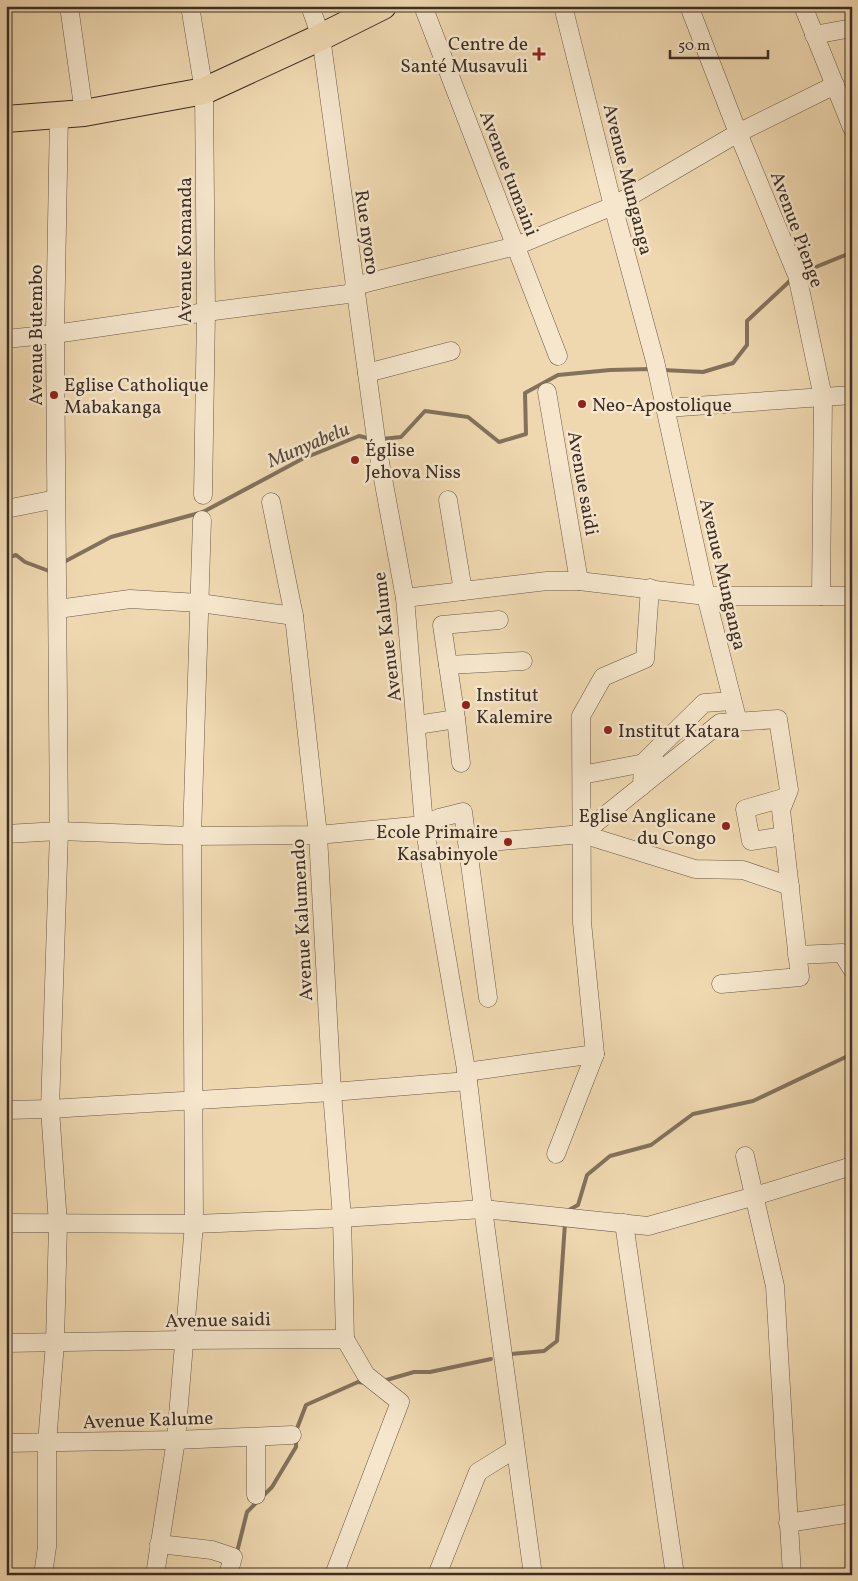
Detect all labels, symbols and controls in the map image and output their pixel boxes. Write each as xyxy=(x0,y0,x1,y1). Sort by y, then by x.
scale bar xyxy=(670,28,768,60)
place label: Centre de Santé Musavuli xyxy=(400,32,528,80)
text: 50 m xyxy=(678,36,710,57)
marker: Centre de Santé Musavuli xyxy=(532,47,546,61)
street label: Avenue Munganga xyxy=(596,101,658,258)
street label: Avenue tumaini xyxy=(472,107,544,240)
street label: Avenue Pienge xyxy=(763,168,829,291)
street label: Avenue Komanda xyxy=(173,177,199,323)
street label: Rue nyoro xyxy=(347,188,385,276)
street label: Avenue Butembo xyxy=(24,264,50,406)
place label: Eglise Catholique Mabakanga xyxy=(64,373,208,421)
marker: Eglise Catholique Mabakanga xyxy=(48,389,60,401)
place label: Neo-Apostolique xyxy=(592,393,732,419)
marker: Neo-Apostolique xyxy=(576,398,588,410)
water label: Munyabelu xyxy=(262,416,354,476)
street label: Avenue saidi xyxy=(560,429,604,538)
place label: Église Jehova Niss xyxy=(365,438,461,486)
marker: Église Jehova Niss xyxy=(349,454,361,466)
street label: Avenue Munganga xyxy=(692,496,752,653)
street label: Avenue Kalume xyxy=(367,570,409,703)
place label: Institut Kalemire xyxy=(476,683,553,731)
marker: Institut Kalemire xyxy=(460,699,472,711)
place label: Institut Katara xyxy=(618,719,740,745)
marker: Institut Katara xyxy=(602,724,614,736)
place label: Eglise Anglicane du Congo xyxy=(578,804,716,852)
place label: Ecole Primaire Kasabinyole xyxy=(376,820,498,868)
marker: Eglise Anglicane du Congo xyxy=(720,820,732,832)
marker: Ecole Primaire Kasabinyole xyxy=(502,836,514,848)
street label: Avenue Kalumendo xyxy=(286,838,320,1002)
street label: Avenue saidi xyxy=(165,1307,271,1335)
street label: Avenue Kalume xyxy=(82,1406,214,1436)

